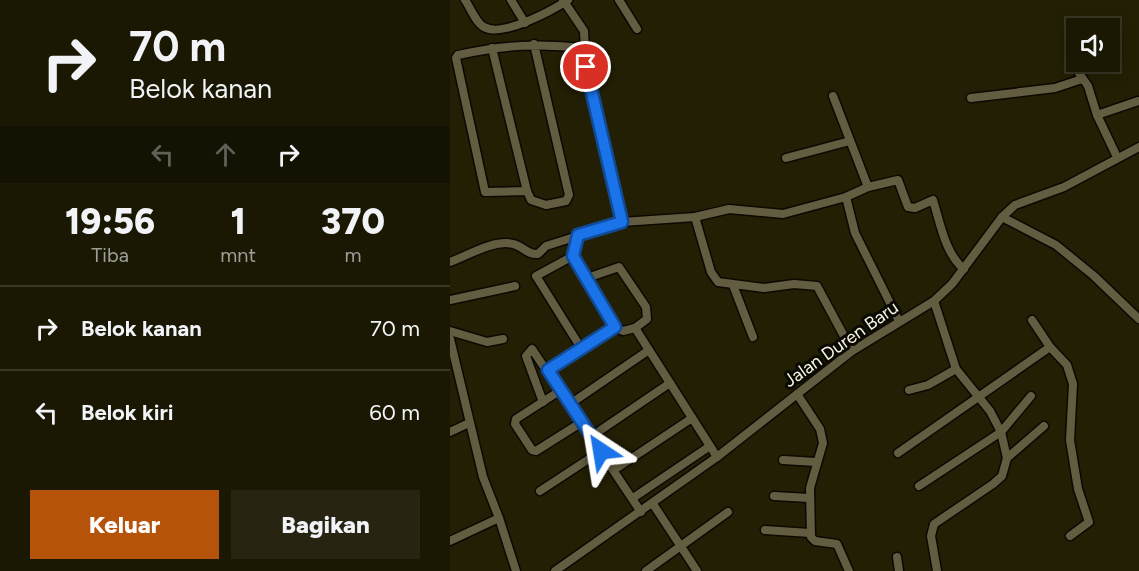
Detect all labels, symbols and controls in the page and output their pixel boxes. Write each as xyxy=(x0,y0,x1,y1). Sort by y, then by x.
map controls xyxy=(1066,18,1120,72)
button: sound xyxy=(1066,18,1120,72)
text: 70 m xyxy=(129,21,226,72)
icon: right xyxy=(30,24,108,102)
pin xyxy=(560,41,611,92)
icon: arrive xyxy=(569,50,602,83)
text: Belok kanan xyxy=(129,72,272,105)
icon: left xyxy=(146,138,179,171)
icon: ahead xyxy=(209,138,242,171)
icon: right xyxy=(272,138,305,171)
text: 19:56 xyxy=(65,200,155,243)
text: 1 xyxy=(230,200,246,243)
text: 370 xyxy=(321,200,385,243)
text: Tiba xyxy=(91,243,129,267)
text: mnt xyxy=(220,243,256,267)
text: m xyxy=(344,243,361,267)
street label: Jalan Duren Baru xyxy=(779,296,903,392)
icon: right xyxy=(30,312,63,345)
text: Belok kanan xyxy=(81,315,202,342)
text: 70 m xyxy=(370,315,420,342)
icon: left xyxy=(30,396,63,429)
text: Belok kiri xyxy=(81,399,174,426)
text: 60 m xyxy=(369,399,420,426)
position arrow xyxy=(569,419,633,483)
button: Keluar xyxy=(30,490,219,559)
button: Bagikan xyxy=(231,490,420,559)

